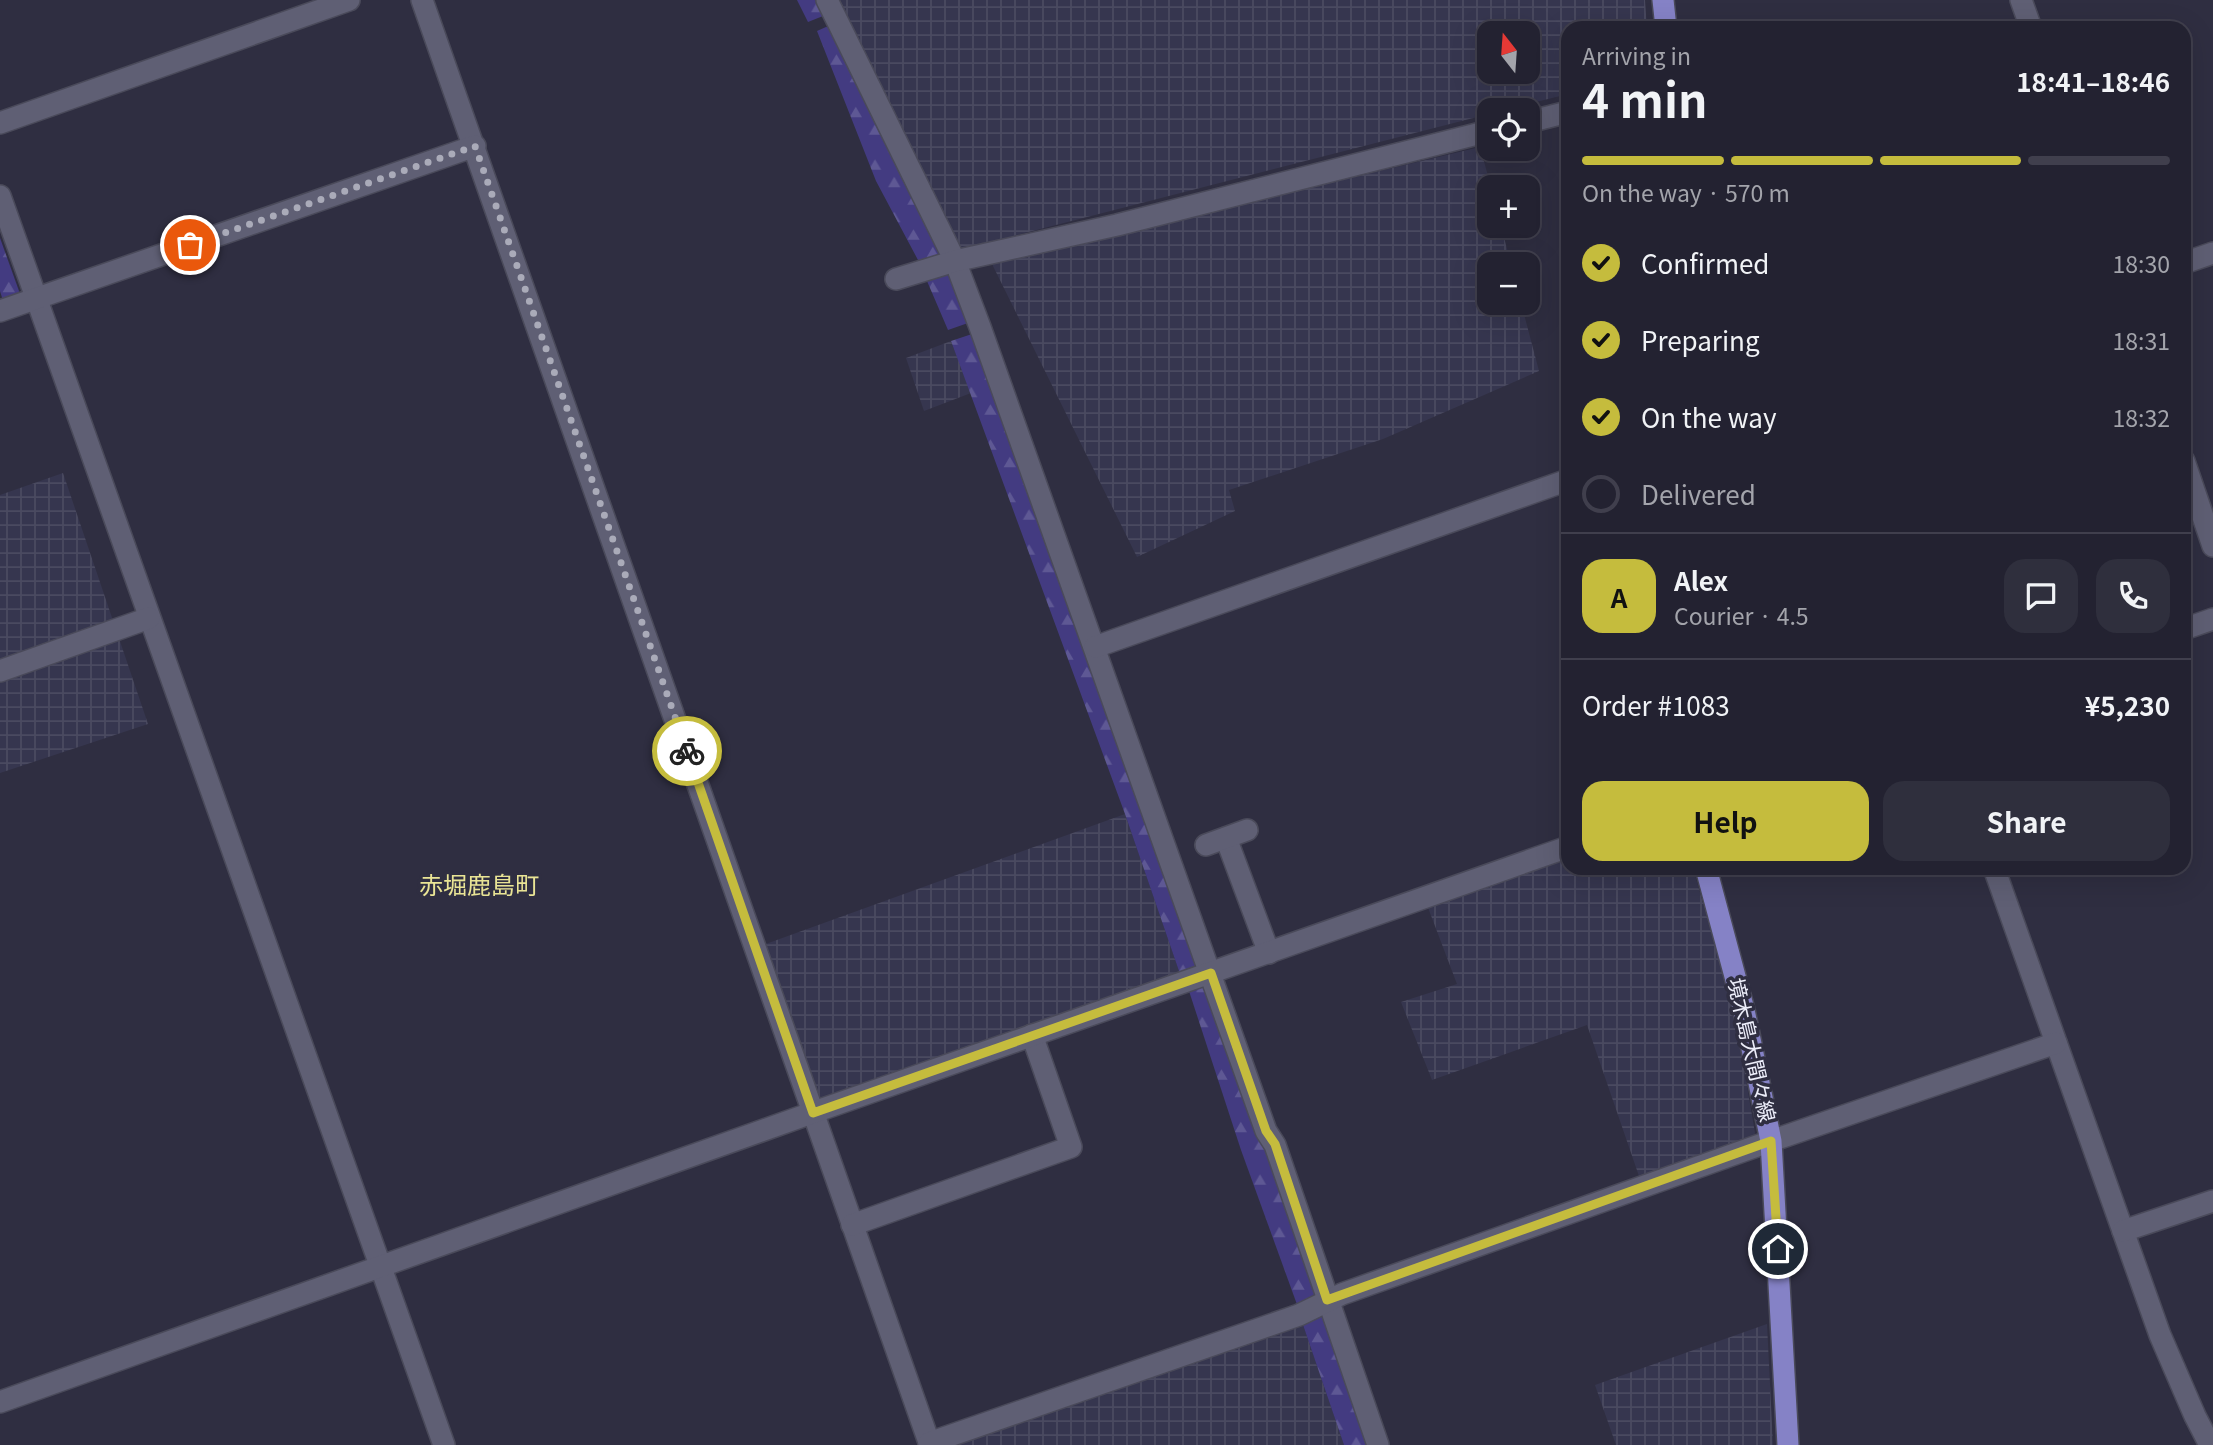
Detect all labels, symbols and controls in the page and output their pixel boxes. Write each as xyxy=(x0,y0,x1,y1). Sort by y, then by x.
north arrow xyxy=(1477,21,1540,84)
map controls xyxy=(1477,21,1540,315)
text: Arriving in xyxy=(1582,38,1691,72)
text: 18:41–18:46 xyxy=(2016,62,2170,99)
text: 4 min xyxy=(1582,65,1707,131)
button: locate xyxy=(1477,98,1540,161)
button: + xyxy=(1477,175,1540,238)
text: On the way · 570 m xyxy=(1582,175,1790,209)
pin xyxy=(160,215,220,275)
icon: bag xyxy=(171,226,209,264)
icon: check xyxy=(1582,244,1620,282)
text: Confirmed xyxy=(1641,244,1770,281)
text: 18:30 xyxy=(2113,246,2170,280)
button: − xyxy=(1477,252,1540,315)
icon: check xyxy=(1582,321,1620,359)
text: Preparing xyxy=(1641,321,1760,358)
text: 18:31 xyxy=(2113,323,2170,357)
icon: check xyxy=(1582,398,1620,436)
text: On the way xyxy=(1641,398,1776,435)
text: 18:32 xyxy=(2113,400,2170,434)
text: Delivered xyxy=(1641,475,1756,512)
button: chat xyxy=(2004,559,2078,633)
button: phone xyxy=(2096,559,2170,633)
text: Alex xyxy=(1674,561,1728,598)
text: A xyxy=(1611,578,1627,615)
text: Courier · 4.5 xyxy=(1674,598,1809,632)
text: Order #1083 xyxy=(1582,686,1730,723)
text: ¥5,230 xyxy=(2085,686,2170,723)
courier xyxy=(652,716,722,786)
icon: bike xyxy=(668,732,706,770)
button: Help xyxy=(1582,781,1869,861)
button: Share xyxy=(1883,781,2170,861)
district label: 赤堀鹿島町 xyxy=(419,866,539,901)
street label: 境木島大間々線 xyxy=(1722,975,1784,1125)
pin xyxy=(1748,1219,1808,1279)
icon: home xyxy=(1759,1230,1797,1268)

